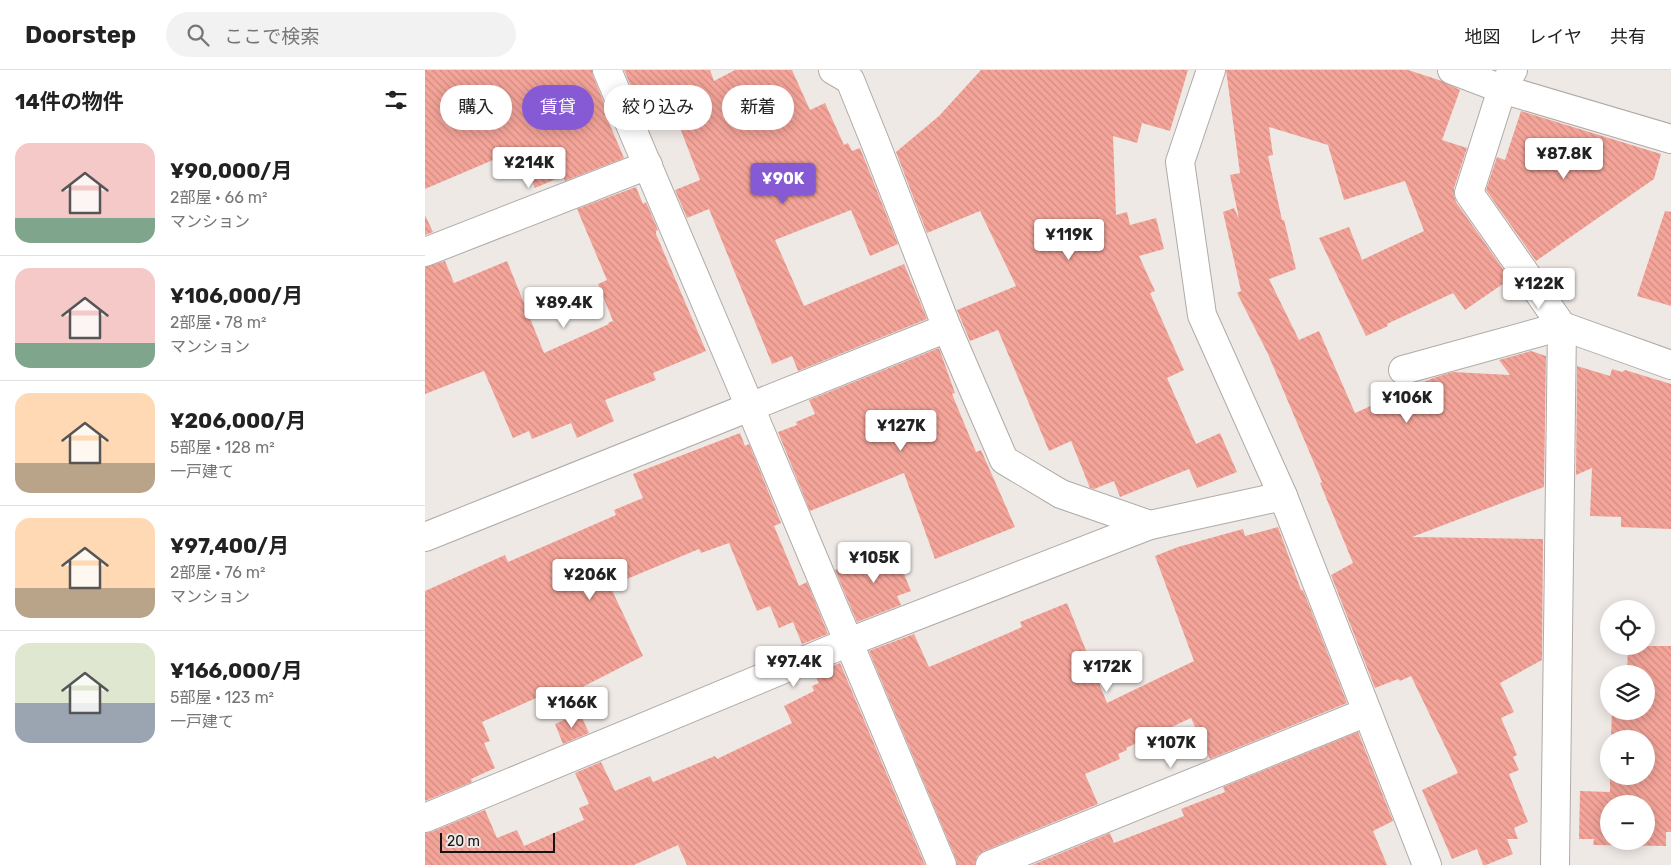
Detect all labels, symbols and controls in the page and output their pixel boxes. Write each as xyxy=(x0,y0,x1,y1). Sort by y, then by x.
search box xyxy=(166,12,516,57)
text: Doorstep xyxy=(25,21,136,49)
icon: search xyxy=(184,21,212,49)
text: ここで検索 xyxy=(224,25,319,48)
text: 地図 xyxy=(1465,26,1501,48)
text: レイヤ xyxy=(1529,26,1582,48)
text: 共有 xyxy=(1610,26,1646,48)
chip: 購入 xyxy=(440,85,512,130)
chip: 賃貸 xyxy=(522,85,594,130)
chip: 絞り込み xyxy=(604,85,712,130)
chip: 新着 xyxy=(722,85,794,130)
icon: filters xyxy=(382,86,410,114)
text: 14件の物件 xyxy=(15,89,124,114)
pin: ¥87.8K xyxy=(1523,138,1605,180)
text: ¥87.8K xyxy=(1536,144,1592,163)
pin: ¥214K xyxy=(494,146,564,189)
text: ¥214K xyxy=(504,153,554,172)
text: ¥90,000/月 xyxy=(170,158,292,183)
pin: ¥90K xyxy=(753,162,813,205)
icon: home xyxy=(55,163,115,223)
text: ¥90K xyxy=(762,169,804,188)
text: 2部屋 · 66 m² xyxy=(170,188,267,207)
text: マンション xyxy=(170,212,250,231)
pin: ¥119K xyxy=(1034,218,1104,261)
text: ¥119K xyxy=(1045,225,1093,244)
pin: ¥122K xyxy=(1504,268,1574,310)
text: ¥122K xyxy=(1514,274,1564,293)
text: ¥106,000/月 xyxy=(170,283,303,308)
pin: ¥89.4K xyxy=(523,286,605,329)
icon: home xyxy=(55,288,115,348)
text: ¥89.4K xyxy=(535,293,593,312)
text: 2部屋 · 78 m² xyxy=(170,313,267,332)
text: マンション xyxy=(170,337,250,356)
pin: ¥106K xyxy=(1372,382,1442,424)
text: ¥106K xyxy=(1382,388,1432,407)
text: ¥206,000/月 xyxy=(170,408,306,433)
pin: ¥127K xyxy=(866,410,936,452)
icon: home xyxy=(55,413,115,473)
text: ¥127K xyxy=(876,416,926,435)
text: 5部屋 · 128 m² xyxy=(170,438,275,457)
text: 一戸建て xyxy=(170,462,234,481)
text: ¥97,400/月 xyxy=(170,533,289,558)
icon: home xyxy=(55,538,115,598)
pin: ¥105K xyxy=(839,542,909,584)
text: ¥105K xyxy=(849,548,899,567)
pin: ¥206K xyxy=(555,558,625,601)
text: 2部屋 · 76 m² xyxy=(170,563,265,582)
text: ¥206K xyxy=(563,565,617,584)
text: マンション xyxy=(170,587,250,606)
map controls xyxy=(1600,600,1655,850)
button: locate xyxy=(1600,600,1655,655)
pin: ¥97.4K xyxy=(753,646,835,688)
pin: ¥172K xyxy=(1072,650,1142,693)
text: ¥97.4K xyxy=(766,652,822,671)
text: ¥172K xyxy=(1082,657,1132,676)
text: ¥166,000/月 xyxy=(170,658,302,683)
icon: home xyxy=(55,663,115,723)
button: layers xyxy=(1600,665,1655,720)
pin: ¥166K xyxy=(537,686,607,729)
text: 5部屋 · 123 m² xyxy=(170,688,274,707)
text: ¥166K xyxy=(547,693,597,712)
text: 一戸建て xyxy=(170,712,234,731)
pin: ¥107K xyxy=(1136,726,1206,769)
button: + xyxy=(1600,730,1655,785)
text: ¥107K xyxy=(1146,733,1196,752)
button: − xyxy=(1600,795,1655,850)
scale bar xyxy=(440,830,555,853)
text: 20 m xyxy=(447,833,480,850)

